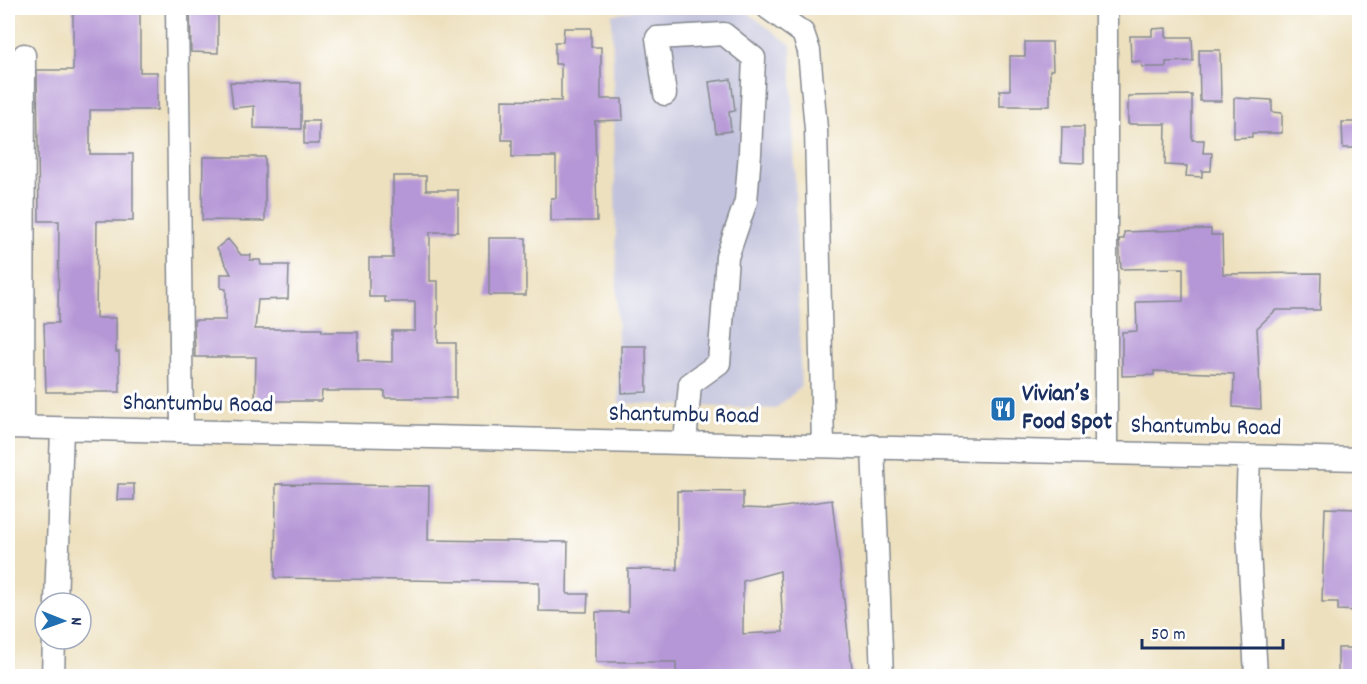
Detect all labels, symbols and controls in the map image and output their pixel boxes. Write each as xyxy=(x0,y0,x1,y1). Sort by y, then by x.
place label: Vivian’s Food Spot xyxy=(1022,378,1112,440)
street label: Shantumbu Road xyxy=(122,387,274,423)
restaurant icon: Vivian’s Food Spot xyxy=(988,394,1018,424)
street label: Shantumbu Road xyxy=(608,398,760,434)
street label: Shantumbu Road xyxy=(1130,410,1282,446)
north arrow xyxy=(33,591,93,651)
scale bar xyxy=(1142,612,1283,650)
text: N xyxy=(64,617,87,625)
text: 50 m xyxy=(1151,623,1186,648)

